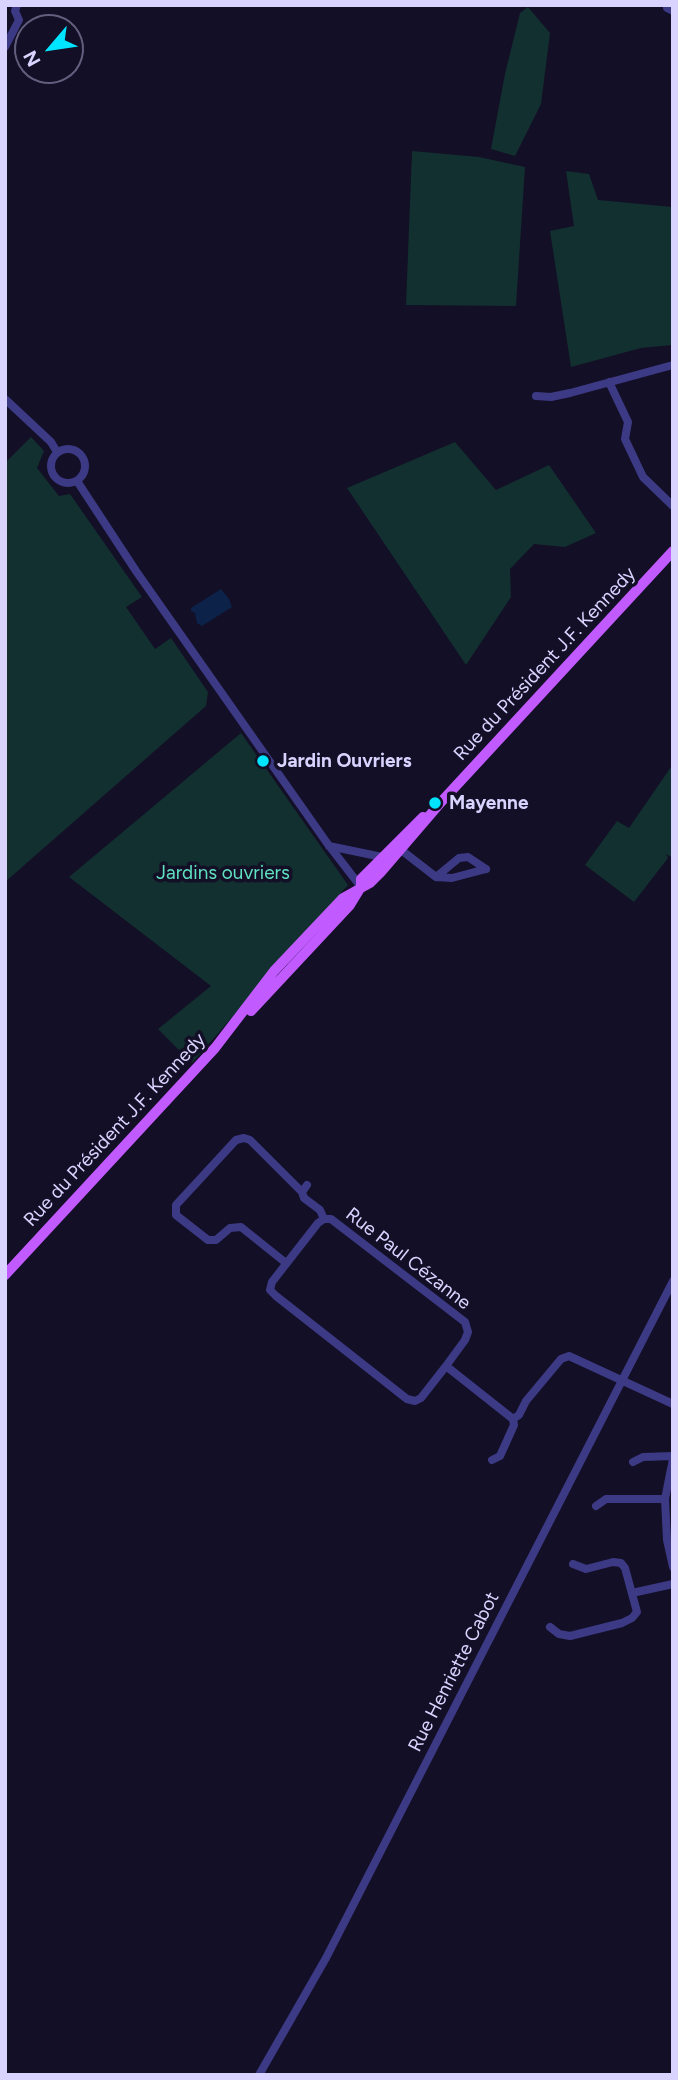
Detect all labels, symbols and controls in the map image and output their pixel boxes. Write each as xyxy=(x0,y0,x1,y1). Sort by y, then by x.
north arrow xyxy=(14,14,84,84)
text: N xyxy=(18,46,46,70)
street label: Rue du Président J.F. Kennedy xyxy=(449,563,641,765)
place label: Jardin Ouvriers xyxy=(277,750,411,772)
marker: Jardin Ouvriers xyxy=(255,753,271,769)
place label: Mayenne xyxy=(449,792,528,814)
marker: Mayenne xyxy=(427,795,443,811)
park label: Jardins ouvriers xyxy=(156,862,290,884)
street label: Rue du Président J.F. Kennedy xyxy=(19,1029,211,1231)
street label: Rue Paul Cézanne xyxy=(341,1203,475,1315)
street label: Rue Henriette Cabot xyxy=(404,1588,504,1756)

